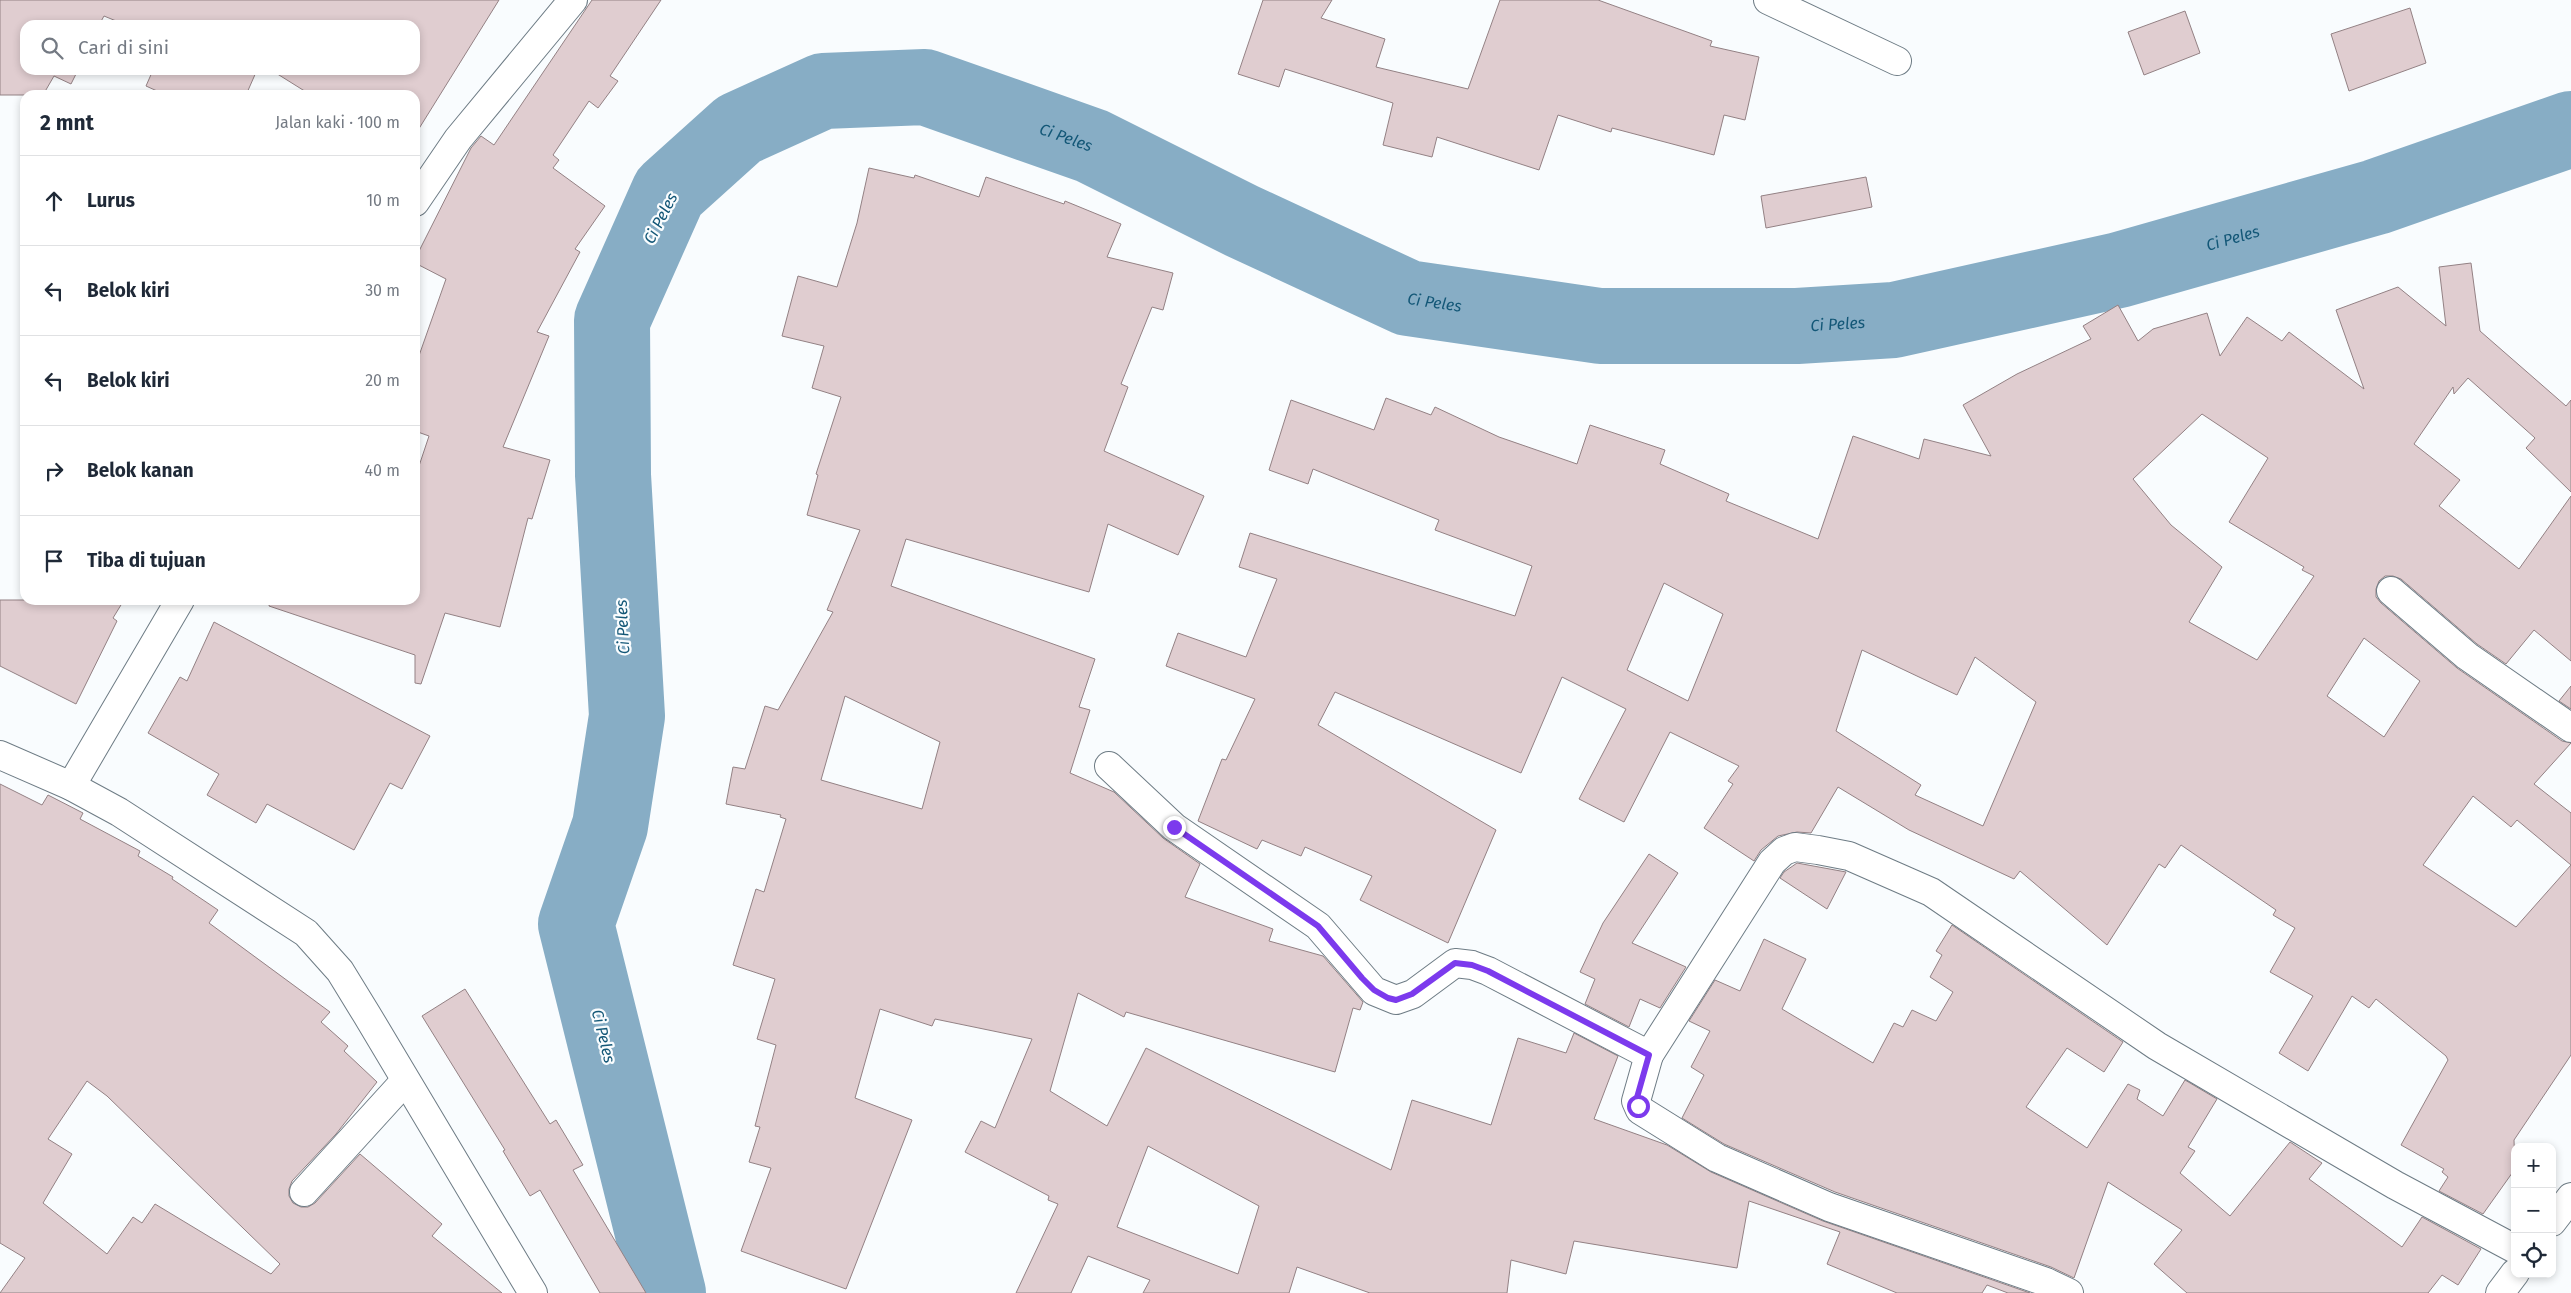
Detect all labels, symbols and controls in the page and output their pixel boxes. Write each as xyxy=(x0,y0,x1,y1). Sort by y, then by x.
search box xyxy=(20,20,420,75)
icon: search xyxy=(38,34,66,62)
text: Cari di sini xyxy=(78,36,169,59)
text: 2 mnt xyxy=(40,110,94,136)
text: Jalan kaki · 100 m xyxy=(275,113,400,132)
water label: Ci Peles xyxy=(1037,119,1095,155)
icon: ahead xyxy=(40,187,68,215)
text: Lurus xyxy=(87,189,135,212)
water label: Ci Peles xyxy=(640,190,681,247)
text: 10 m xyxy=(366,191,400,210)
water label: Ci Peles xyxy=(2204,222,2262,255)
icon: left xyxy=(40,277,68,305)
text: Belok kiri xyxy=(87,279,170,302)
text: 30 m xyxy=(365,281,400,300)
water label: Ci Peles xyxy=(1406,289,1463,316)
water label: Ci Peles xyxy=(1810,313,1866,335)
icon: left xyxy=(40,367,68,395)
text: Belok kiri xyxy=(87,369,170,392)
text: 20 m xyxy=(365,371,400,390)
icon: right xyxy=(40,457,68,485)
text: Belok kanan xyxy=(87,459,194,482)
text: 40 m xyxy=(365,461,400,480)
icon: arrive xyxy=(40,547,68,575)
text: Tiba di tujuan xyxy=(87,549,206,572)
water label: Ci Peles xyxy=(612,599,633,655)
route end xyxy=(1163,816,1186,839)
water label: Ci Peles xyxy=(588,1007,619,1065)
route start xyxy=(1627,1095,1650,1118)
map controls xyxy=(2511,1143,2556,1278)
button: + xyxy=(2511,1143,2556,1188)
button: − xyxy=(2511,1188,2556,1233)
button: locate xyxy=(2511,1233,2556,1278)

